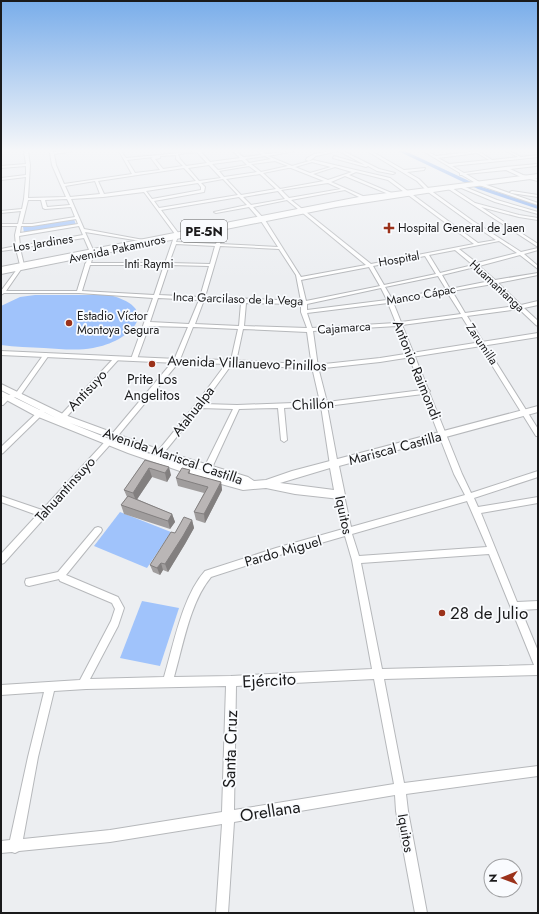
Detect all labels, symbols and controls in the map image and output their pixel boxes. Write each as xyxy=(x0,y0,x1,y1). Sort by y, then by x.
place label: Hospital General de Jaen xyxy=(398,219,525,237)
road number: PE-5N xyxy=(181,220,227,242)
marker: Hospital General de Jaen xyxy=(383,222,395,234)
street label: Los Jardines xyxy=(12,229,74,257)
street label: Avenida Pakamuros xyxy=(67,230,167,268)
street label: Hospital xyxy=(377,247,421,271)
street label: Inti Raymi xyxy=(124,255,174,273)
street label: Huamantanga xyxy=(465,256,529,316)
street label: Manco Cápac xyxy=(385,280,457,310)
street label: Inca Garcilaso de la Vega xyxy=(173,288,304,310)
place label: Estadio Víctor Montoya Segura xyxy=(77,307,159,339)
street label: Cajamarca xyxy=(317,317,371,339)
street label: Antonio Raimondi xyxy=(388,317,446,423)
marker: Estadio Víctor Montoya Segura xyxy=(64,318,74,328)
street label: Zarumilla xyxy=(462,320,503,368)
street label: Avenida Villanuevo Pinillos xyxy=(167,350,327,376)
marker: Prite Los Angelitos xyxy=(147,359,157,369)
street label: Antisuyo xyxy=(63,365,112,415)
place label: Prite Los Angelitos xyxy=(124,369,180,405)
street label: Atahualpa xyxy=(167,382,219,440)
street label: Chillón xyxy=(291,393,335,415)
street label: Avenida Mariscal Castilla xyxy=(100,423,246,489)
street label: Mariscal Castilla xyxy=(346,426,444,470)
street label: Tahuantinsuyo xyxy=(30,452,100,526)
street label: Iquitos xyxy=(330,494,358,537)
street label: Pardo Miguel xyxy=(242,530,324,572)
place label: 28 de Julio xyxy=(450,601,528,625)
marker: 28 de Julio xyxy=(437,608,447,618)
street label: Ejército xyxy=(241,667,297,693)
street label: Santa Cruz xyxy=(217,709,243,788)
street label: Orellana xyxy=(238,794,302,828)
street label: Iquitos xyxy=(393,812,419,854)
north arrow xyxy=(483,858,523,898)
text: N xyxy=(485,874,501,883)

